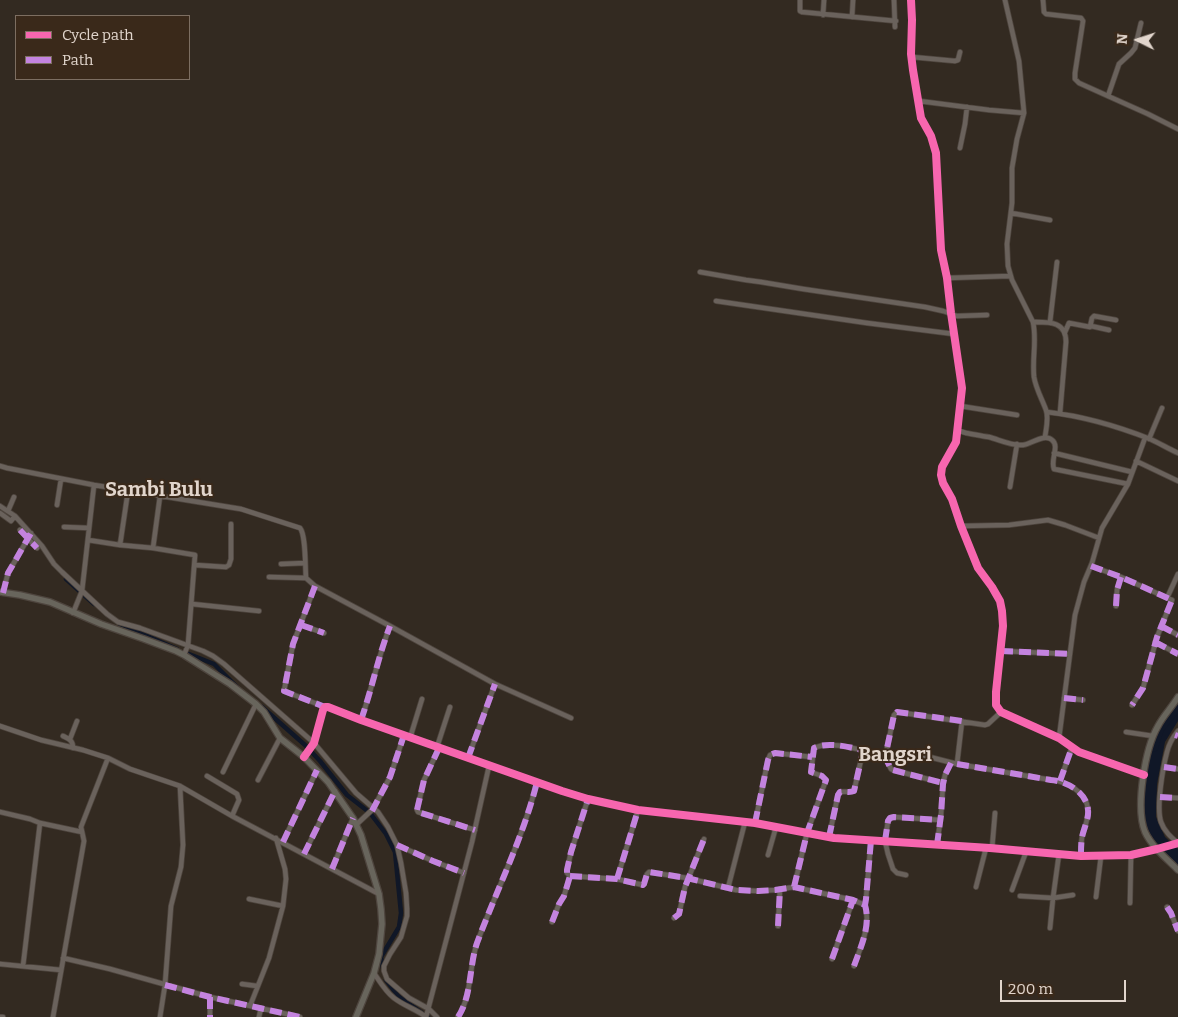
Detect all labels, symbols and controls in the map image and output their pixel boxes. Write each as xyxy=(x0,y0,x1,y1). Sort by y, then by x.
legend xyxy=(15,15,190,80)
north arrow xyxy=(1113,15,1163,65)
text: Cycle path xyxy=(62,26,134,44)
text: N xyxy=(1114,33,1131,45)
text: Path xyxy=(62,51,93,69)
district label: Sambi Bulu xyxy=(105,478,213,502)
district label: Bangsri xyxy=(858,743,932,767)
scale bar xyxy=(1003,970,1129,1002)
text: 200 m xyxy=(1008,980,1053,998)

